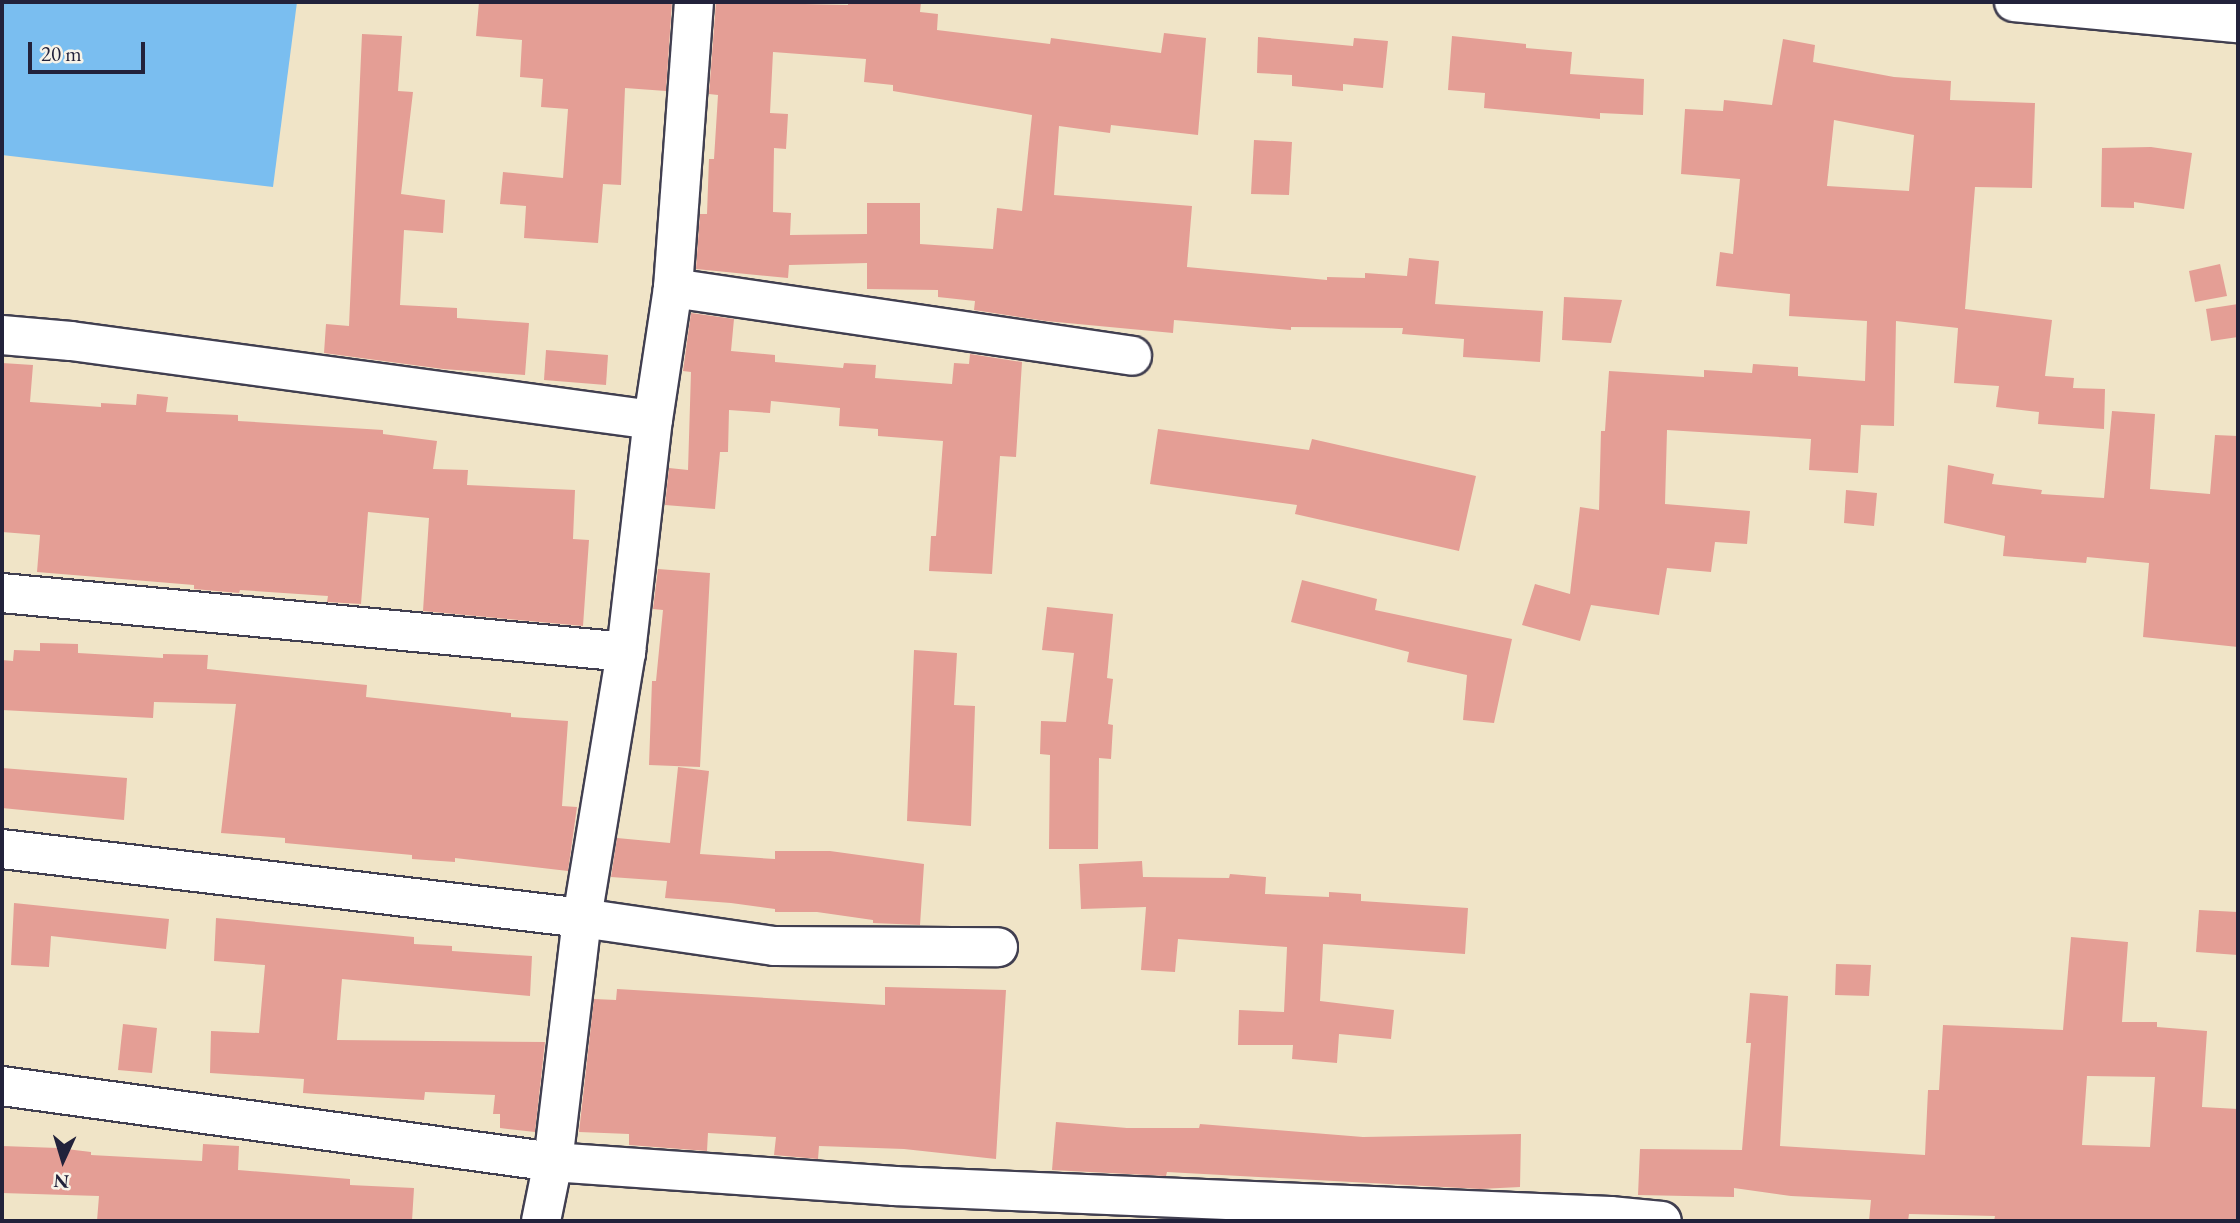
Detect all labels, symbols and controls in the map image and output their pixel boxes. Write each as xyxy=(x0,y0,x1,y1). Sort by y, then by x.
scale bar xyxy=(32,28,149,72)
text: 20 m xyxy=(41,40,82,67)
north arrow xyxy=(28,1125,98,1195)
text: N xyxy=(53,1168,70,1194)

